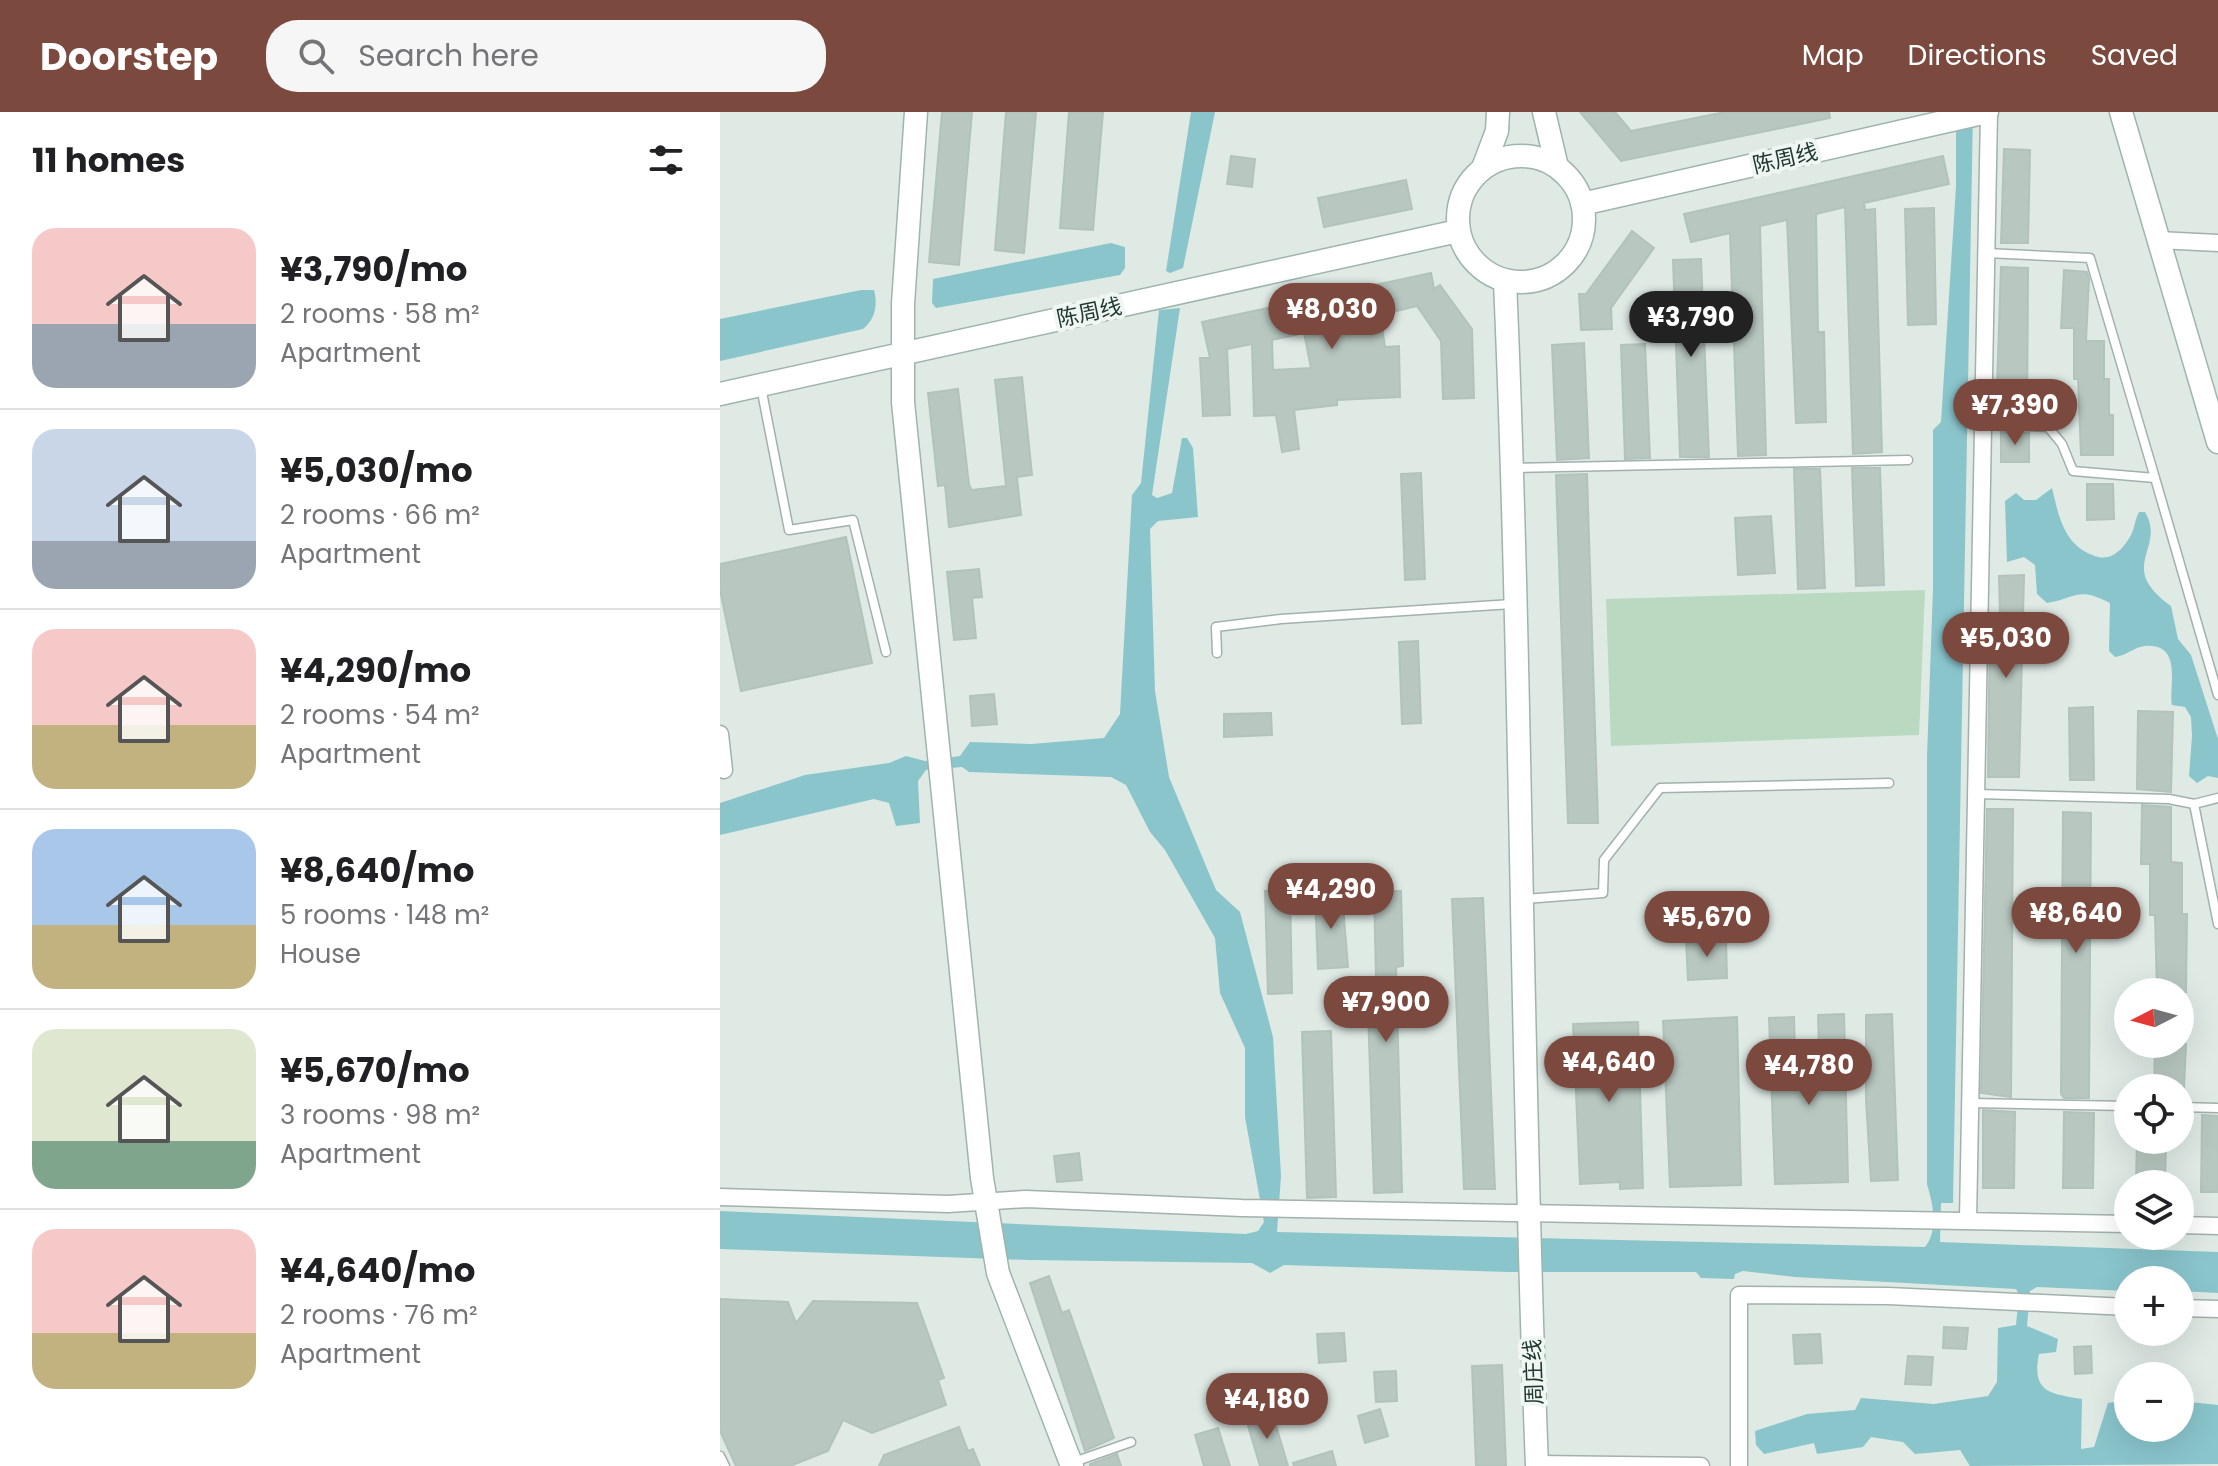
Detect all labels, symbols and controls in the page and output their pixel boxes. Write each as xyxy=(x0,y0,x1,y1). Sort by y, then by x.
search box xyxy=(266,20,826,92)
text: Doorstep xyxy=(40,30,218,83)
icon: search xyxy=(294,34,338,78)
text: Search here xyxy=(358,34,539,77)
text: Map xyxy=(1802,36,1864,75)
text: Directions xyxy=(1908,36,2047,75)
text: Saved xyxy=(2091,36,2178,75)
text: 11 homes xyxy=(32,136,185,184)
street label: 陈周线 xyxy=(1749,136,1821,181)
icon: filters xyxy=(644,138,688,182)
text: ¥3,790/mo xyxy=(280,245,467,293)
icon: home xyxy=(96,260,192,356)
pin: ¥8,030 xyxy=(1267,283,1397,351)
street label: 陈周线 xyxy=(1054,290,1125,335)
text: ¥8,030 xyxy=(1286,291,1378,327)
pin: ¥3,790 xyxy=(1626,291,1756,359)
text: 2 rooms · 58 m² xyxy=(280,296,480,332)
text: ¥3,790 xyxy=(1647,299,1735,335)
text: Apartment xyxy=(280,335,421,371)
pin: ¥7,390 xyxy=(1950,379,2080,447)
text: ¥7,390 xyxy=(1971,387,2059,423)
text: ¥5,030/mo xyxy=(280,446,473,494)
icon: home xyxy=(96,461,192,557)
text: 2 rooms · 66 m² xyxy=(280,497,480,533)
text: Apartment xyxy=(280,536,421,572)
pin: ¥5,030 xyxy=(1941,612,2071,680)
text: ¥5,030 xyxy=(1960,620,2052,656)
text: ¥4,290/mo xyxy=(280,646,471,694)
icon: home xyxy=(96,661,192,757)
text: 2 rooms · 54 m² xyxy=(280,697,480,733)
text: Apartment xyxy=(280,736,421,772)
text: ¥8,640/mo xyxy=(280,846,475,894)
icon: home xyxy=(96,861,192,957)
pin: ¥4,290 xyxy=(1266,863,1396,931)
text: ¥4,290 xyxy=(1286,871,1376,907)
pin: ¥8,640 xyxy=(2011,887,2141,955)
pin: ¥5,670 xyxy=(1642,891,1772,959)
text: ¥8,640 xyxy=(2030,895,2122,931)
text: 5 rooms · 148 m² xyxy=(280,897,489,933)
text: ¥5,670 xyxy=(1662,899,1752,935)
text: House xyxy=(280,936,361,972)
pin: ¥7,900 xyxy=(1321,976,1451,1044)
north arrow xyxy=(2114,978,2194,1058)
map controls xyxy=(2114,978,2194,1442)
text: ¥7,900 xyxy=(1342,984,1430,1020)
pin: ¥4,640 xyxy=(1544,1036,1674,1104)
pin: ¥4,780 xyxy=(1744,1039,1874,1107)
text: ¥4,640 xyxy=(1562,1044,1656,1080)
text: ¥5,670/mo xyxy=(280,1046,470,1094)
text: ¥4,780 xyxy=(1764,1047,1854,1083)
icon: home xyxy=(96,1061,192,1157)
button: locate xyxy=(2114,1074,2194,1154)
text: 3 rooms · 98 m² xyxy=(280,1097,480,1133)
text: Apartment xyxy=(280,1136,421,1172)
button: layers xyxy=(2114,1170,2194,1250)
text: ¥4,640/mo xyxy=(280,1246,476,1294)
icon: home xyxy=(96,1261,192,1357)
button: + xyxy=(2114,1266,2194,1346)
text: 2 rooms · 76 m² xyxy=(280,1297,478,1333)
text: Apartment xyxy=(280,1336,421,1372)
street label: 周庄线 xyxy=(1517,1338,1550,1406)
button: − xyxy=(2114,1362,2194,1442)
pin: ¥4,180 xyxy=(1202,1373,1332,1441)
text: ¥4,180 xyxy=(1224,1381,1310,1417)

